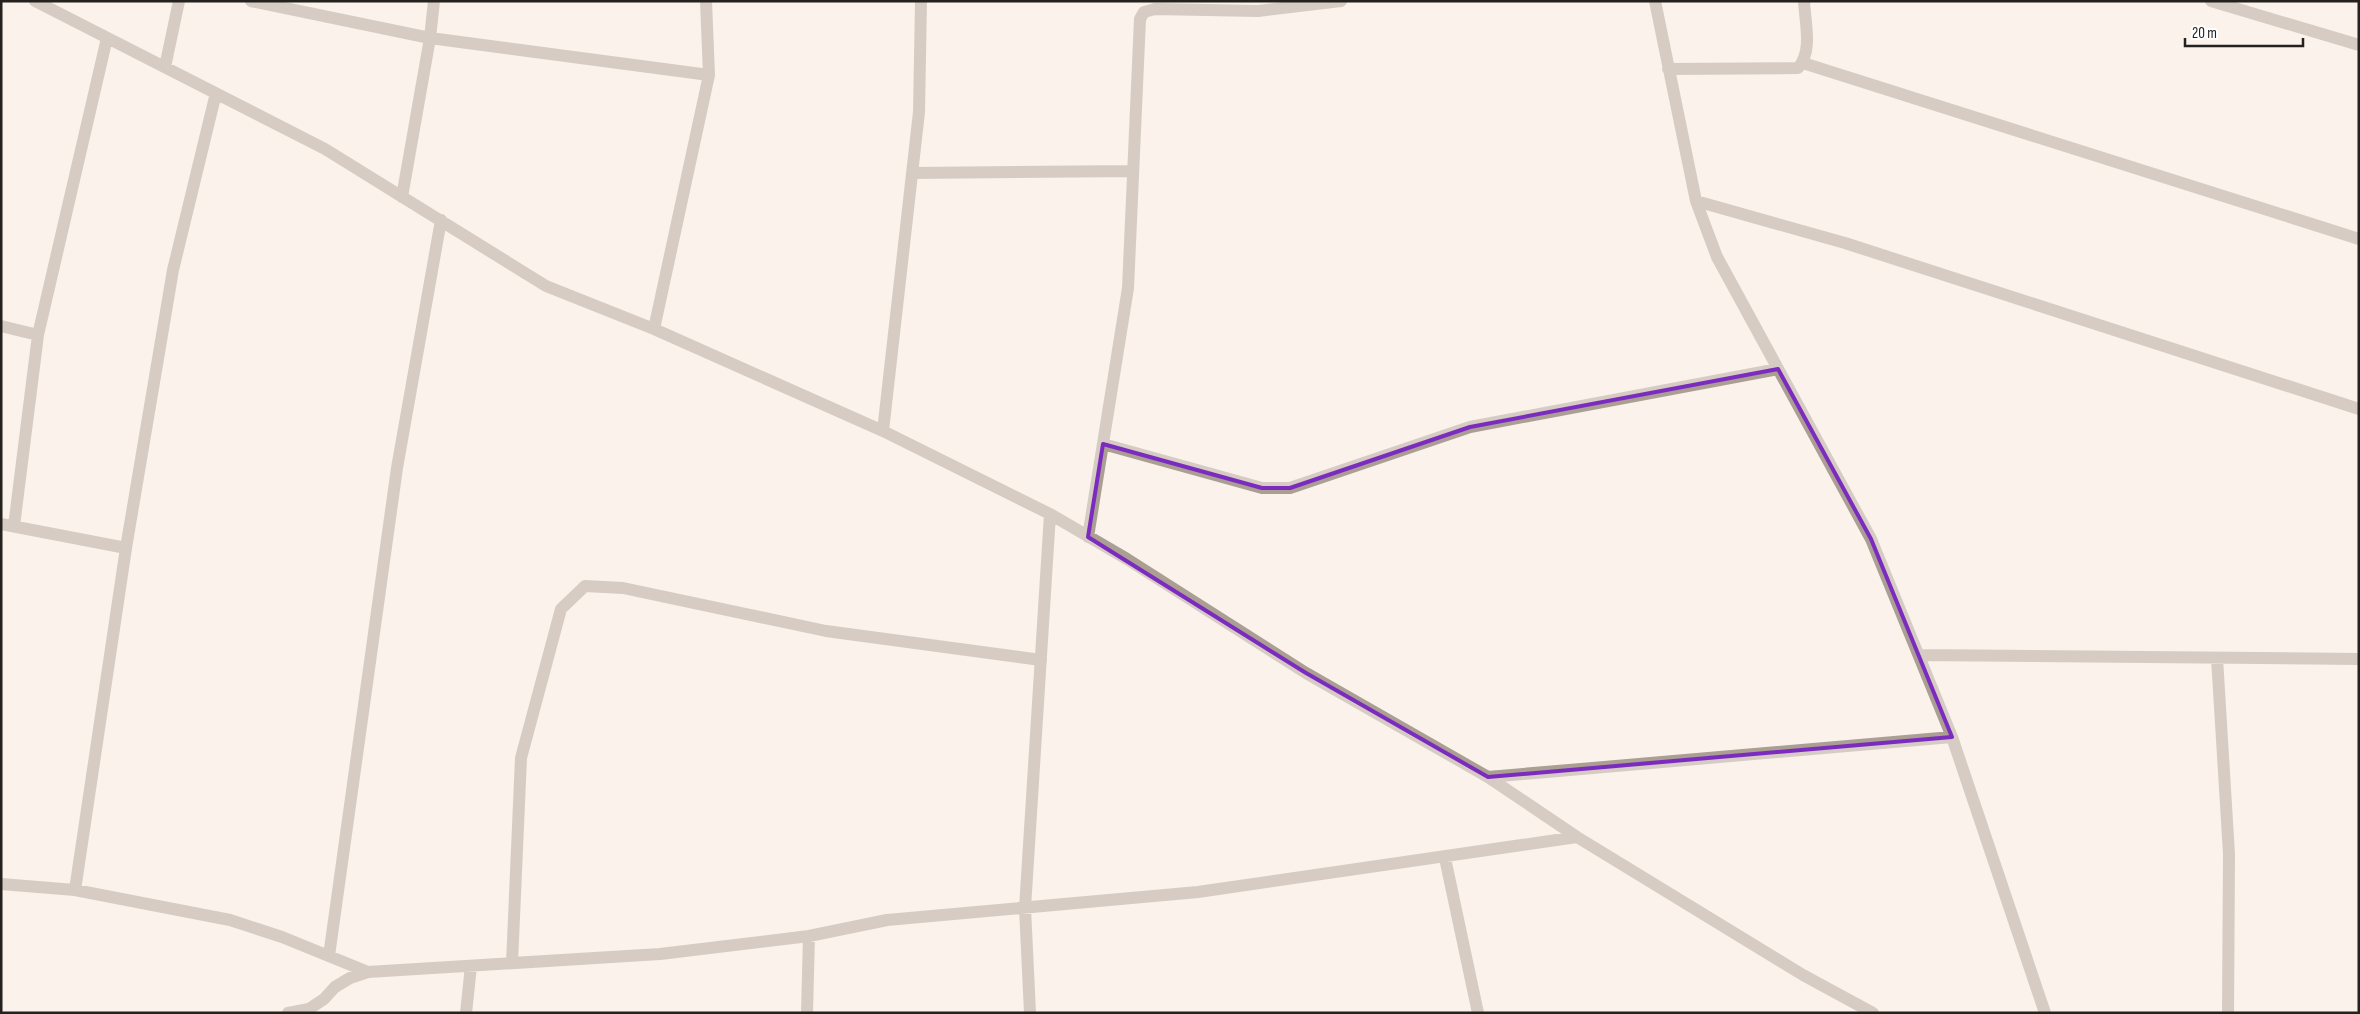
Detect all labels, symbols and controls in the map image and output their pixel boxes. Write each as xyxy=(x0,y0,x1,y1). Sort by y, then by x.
scale bar xyxy=(2185,15,2302,47)
text: 20 m xyxy=(2192,24,2217,43)

